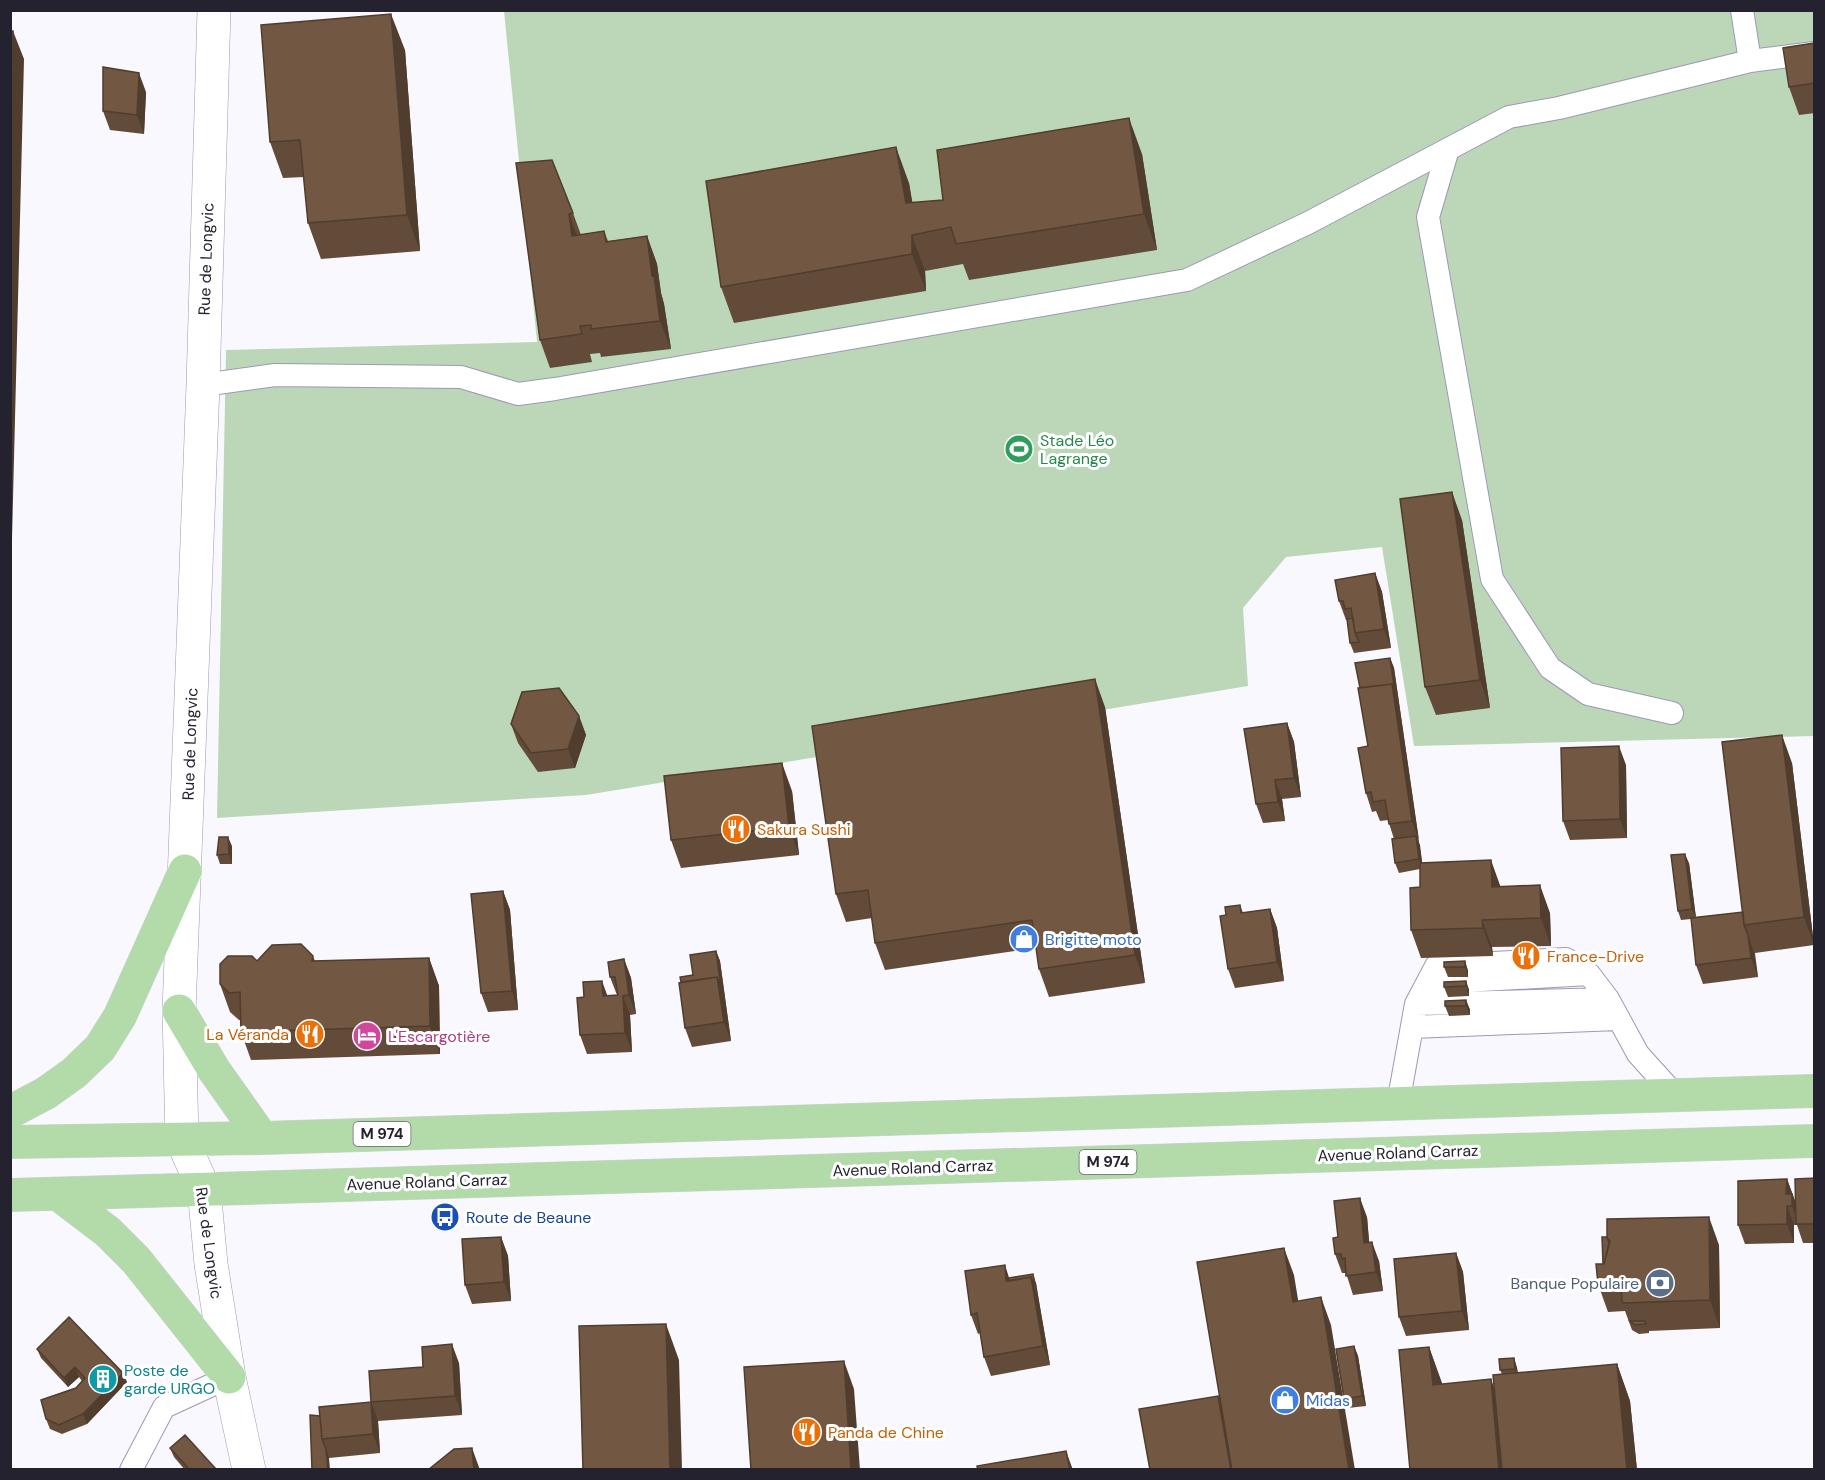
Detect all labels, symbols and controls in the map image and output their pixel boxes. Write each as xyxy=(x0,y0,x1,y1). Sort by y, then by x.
street label: Rue de Longvic xyxy=(194,202,218,316)
place label: Stade Léo Lagrange xyxy=(1040,430,1114,469)
sports icon: Stade Léo Lagrange xyxy=(1003,433,1035,465)
street label: Rue de Longvic xyxy=(178,687,202,801)
restaurant icon: Sakura Sushi xyxy=(720,813,752,845)
place label: Sakura Sushi xyxy=(757,819,851,840)
shop icon: Brigitte moto xyxy=(1008,923,1040,955)
place label: Brigitte moto xyxy=(1045,929,1142,950)
restaurant icon: France-Drive xyxy=(1510,940,1542,972)
place label: France-Drive xyxy=(1547,946,1644,967)
restaurant icon: La Véranda xyxy=(294,1018,326,1050)
hotel icon: L'Escargotière xyxy=(351,1020,383,1052)
place label: La Véranda xyxy=(206,1024,289,1045)
place label: L'Escargotière xyxy=(388,1026,490,1047)
road number: M 974 xyxy=(354,1122,410,1146)
street label: Avenue Roland Carraz xyxy=(1317,1140,1479,1166)
road number: M 974 xyxy=(1080,1150,1136,1174)
street label: Avenue Roland Carraz xyxy=(832,1155,994,1181)
street label: Avenue Roland Carraz xyxy=(346,1169,508,1195)
street label: Rue de Longvic xyxy=(191,1186,227,1300)
bus stop icon: Route de Beaune xyxy=(429,1201,461,1233)
place label: Route de Beaune xyxy=(466,1207,591,1228)
bank icon: Banque Populaire xyxy=(1644,1267,1676,1299)
place label: Banque Populaire xyxy=(1511,1273,1639,1294)
place label: Poste de garde URGO xyxy=(124,1360,215,1399)
building icon: Poste de garde URGO xyxy=(87,1363,119,1395)
shop icon: Midas xyxy=(1269,1384,1301,1416)
place label: Midas xyxy=(1306,1390,1350,1411)
restaurant icon: Panda de Chine xyxy=(791,1416,823,1448)
place label: Panda de Chine xyxy=(828,1422,944,1443)

